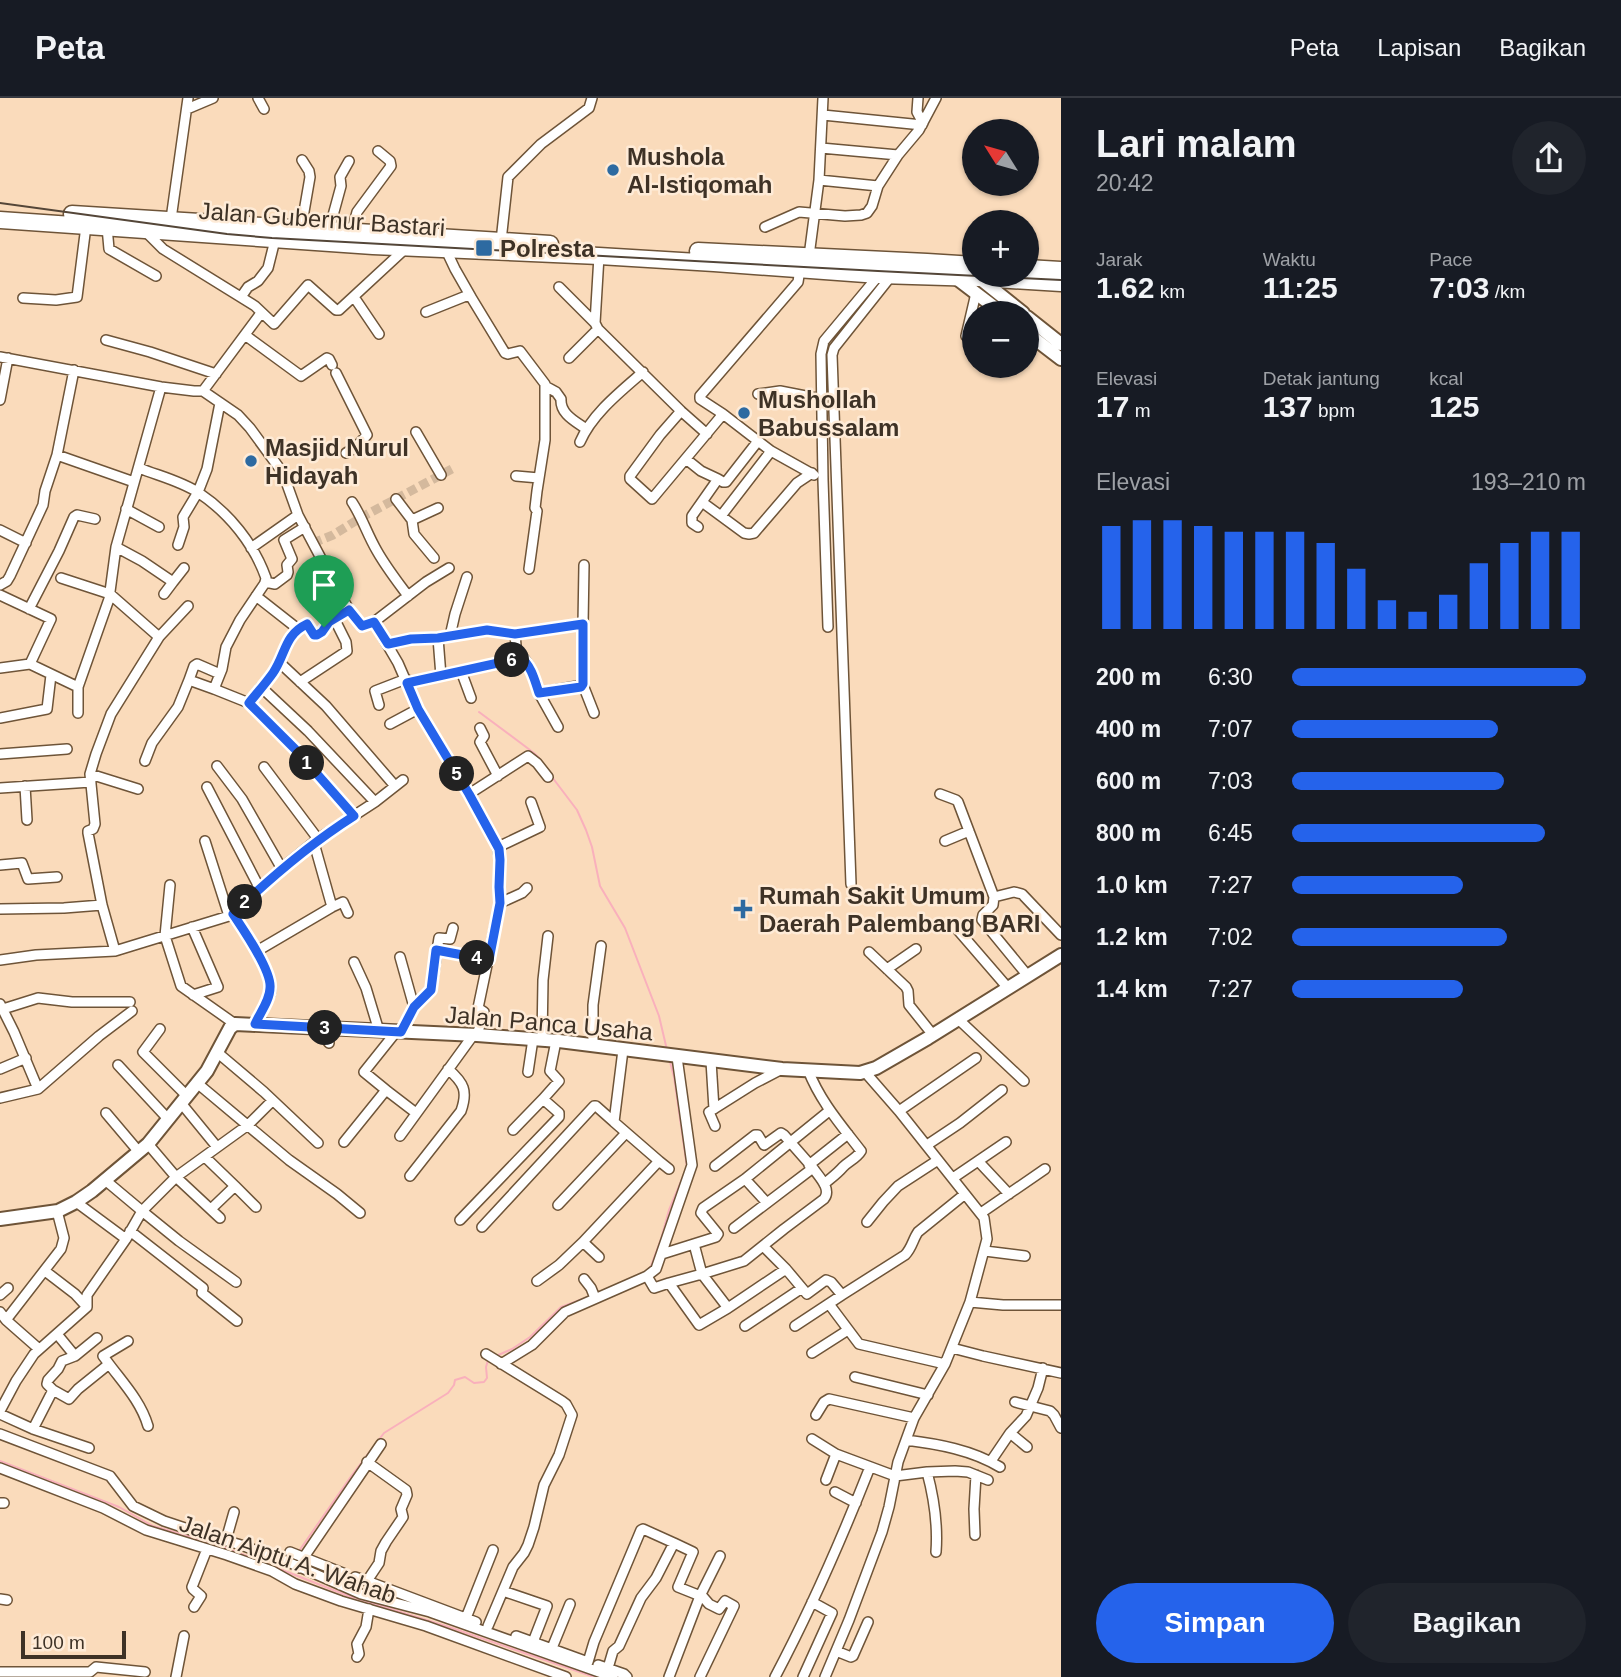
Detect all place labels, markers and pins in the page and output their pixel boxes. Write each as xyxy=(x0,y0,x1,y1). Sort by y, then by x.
place label: Mushola Al-Istiqomah xyxy=(627,143,772,198)
marker: Mushola Al-Istiqomah xyxy=(605,162,621,178)
place label: Polresta xyxy=(500,235,595,262)
marker: Polresta xyxy=(474,238,494,258)
place label: Mushollah Babussalam xyxy=(758,386,899,441)
marker: Mushollah Babussalam xyxy=(736,405,752,421)
place label: Masjid Nurul Hidayah xyxy=(265,434,409,489)
marker: Masjid Nurul Hidayah xyxy=(243,453,259,469)
pin xyxy=(294,555,354,627)
pin: 6 xyxy=(494,642,530,678)
pin: 1 xyxy=(290,746,324,780)
pin: 5 xyxy=(440,756,475,792)
place label: Rumah Sakit Umum Daerah Palembang BARI xyxy=(759,882,1040,937)
pin: 2 xyxy=(228,884,262,920)
marker: Rumah Sakit Umum Daerah Palembang BARI xyxy=(733,899,753,919)
pin: 4 xyxy=(460,940,494,976)
pin: 3 xyxy=(308,1010,342,1046)

